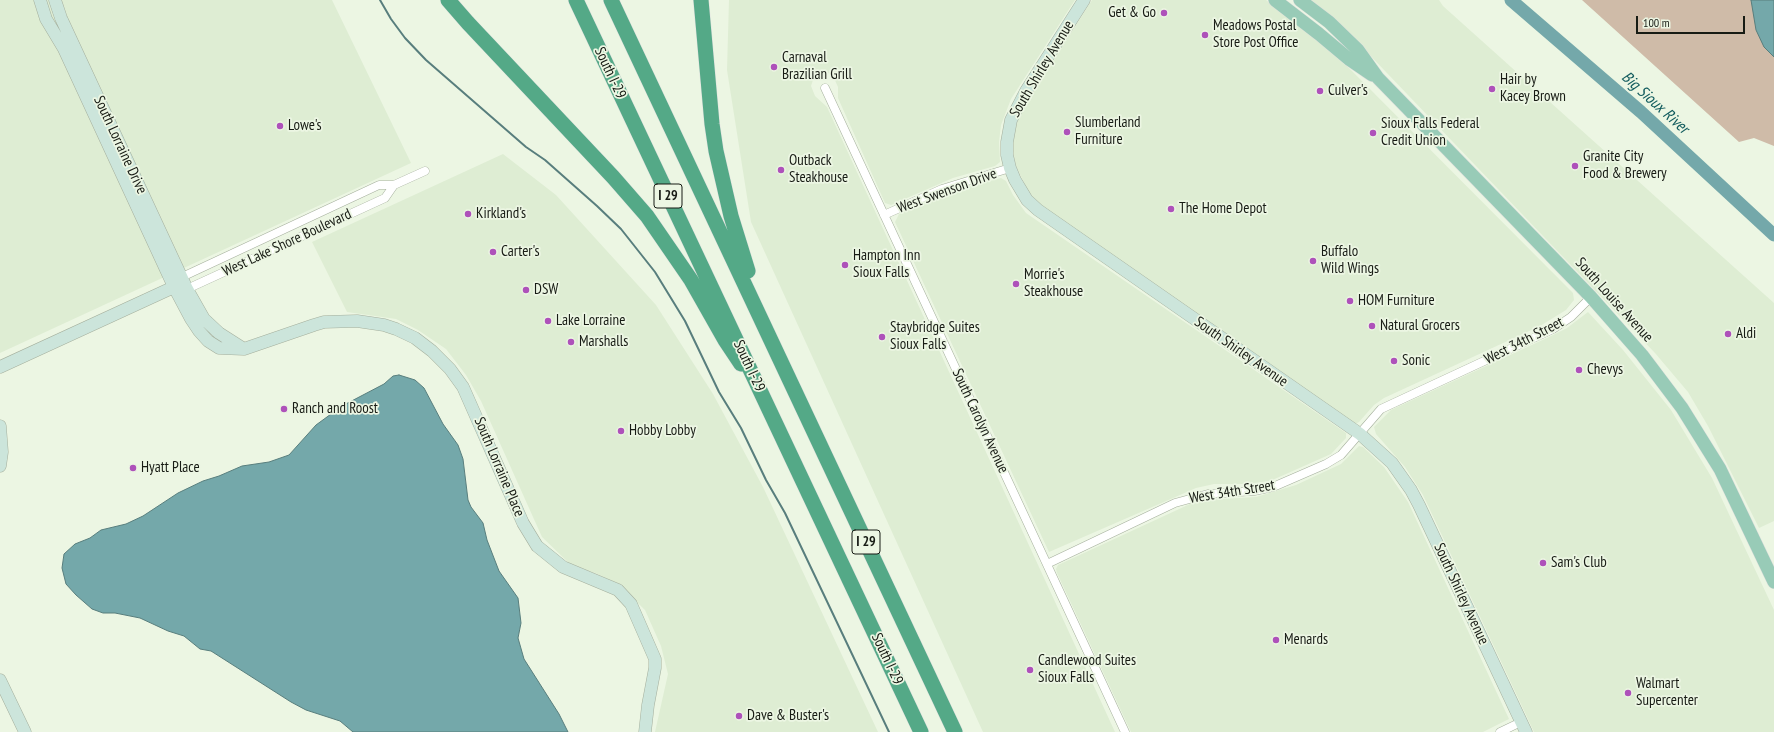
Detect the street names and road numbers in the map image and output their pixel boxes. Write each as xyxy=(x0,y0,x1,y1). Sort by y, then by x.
street label: South Shirley Avenue xyxy=(1006,17,1078,121)
street label: South I-29 xyxy=(590,44,630,102)
street label: South Lorraine Drive xyxy=(89,93,151,197)
street label: West Swenson Drive xyxy=(895,165,999,217)
road number: I 29 xyxy=(654,184,682,208)
street label: West Lake Shore Boulevard xyxy=(220,205,354,281)
street label: South Louise Avenue xyxy=(1571,254,1657,346)
street label: South Shirley Avenue xyxy=(1191,313,1291,391)
street label: West 34th Street xyxy=(1481,313,1567,369)
street label: South I-29 xyxy=(729,337,769,395)
street label: South Carolyn Avenue xyxy=(948,366,1012,476)
street label: South Lorraine Place xyxy=(470,415,528,519)
street label: West 34th Street xyxy=(1188,476,1276,508)
road number: I 29 xyxy=(852,530,880,554)
street label: South Shirley Avenue xyxy=(1430,540,1492,648)
street label: South I-29 xyxy=(867,630,907,688)

